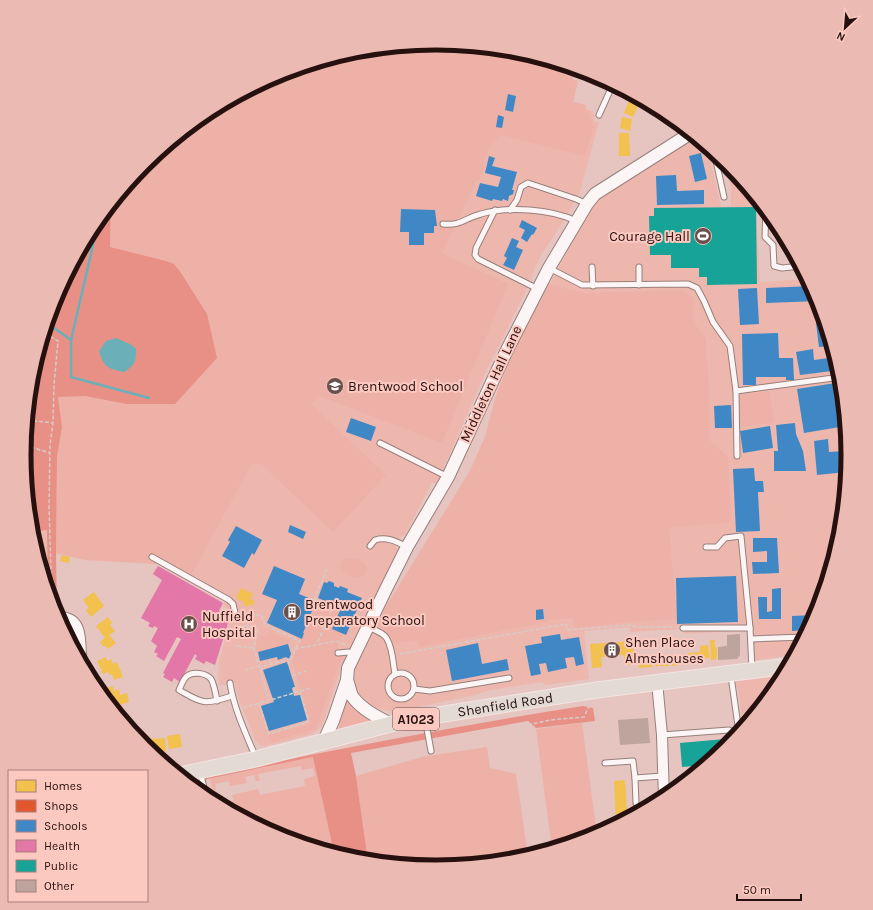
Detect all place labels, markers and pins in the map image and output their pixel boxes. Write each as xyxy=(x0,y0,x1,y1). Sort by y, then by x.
sports icon: Courage Hall xyxy=(693,226,713,246)
place label: Courage Hall xyxy=(609,228,690,245)
school or university icon: Brentwood School xyxy=(325,376,345,396)
place label: Brentwood School xyxy=(348,378,463,395)
place label: Brentwood Preparatory School xyxy=(305,596,425,629)
building icon: Brentwood Preparatory School xyxy=(282,602,302,622)
place label: Nuffield Hospital xyxy=(202,608,256,641)
hospital icon: Nuffield Hospital xyxy=(179,614,199,634)
place label: Shen Place Almshouses xyxy=(625,634,704,667)
building icon: Shen Place Almshouses xyxy=(602,640,622,660)

